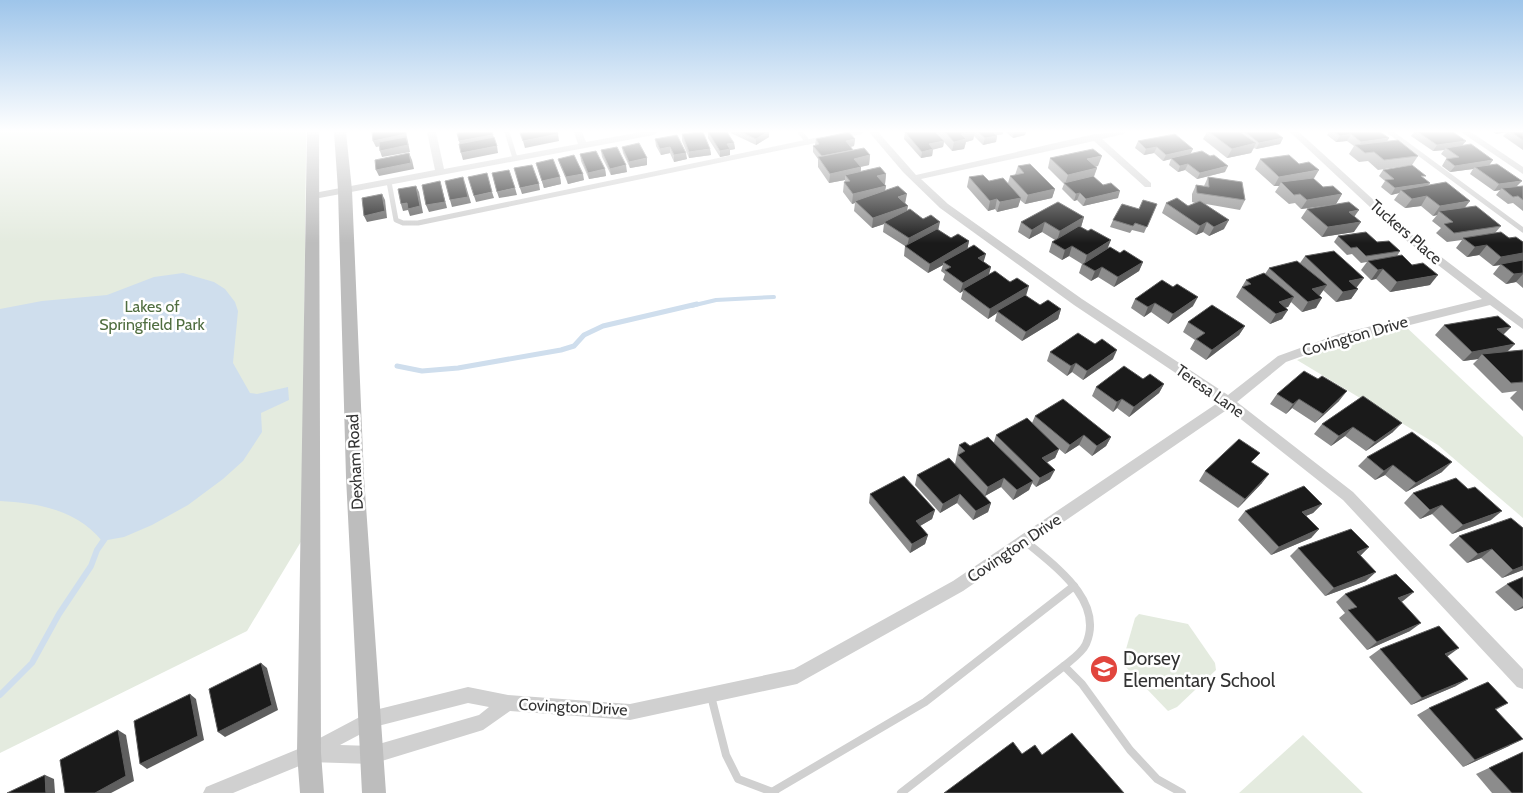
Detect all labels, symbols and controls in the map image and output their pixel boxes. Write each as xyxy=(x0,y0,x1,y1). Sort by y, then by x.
street label: Tuckers Place xyxy=(1366,196,1446,268)
park label: Lakes of Springfield Park xyxy=(99,297,206,334)
street label: Covington Drive xyxy=(1300,312,1410,360)
street label: Teresa Lane xyxy=(1172,360,1248,422)
street label: Dexham Road xyxy=(343,414,367,510)
street label: Covington Drive xyxy=(963,510,1065,586)
place label: Dorsey Elementary School xyxy=(1123,647,1276,692)
school or university icon: Dorsey Elementary School xyxy=(1089,654,1119,684)
street label: Covington Drive xyxy=(518,695,628,719)

